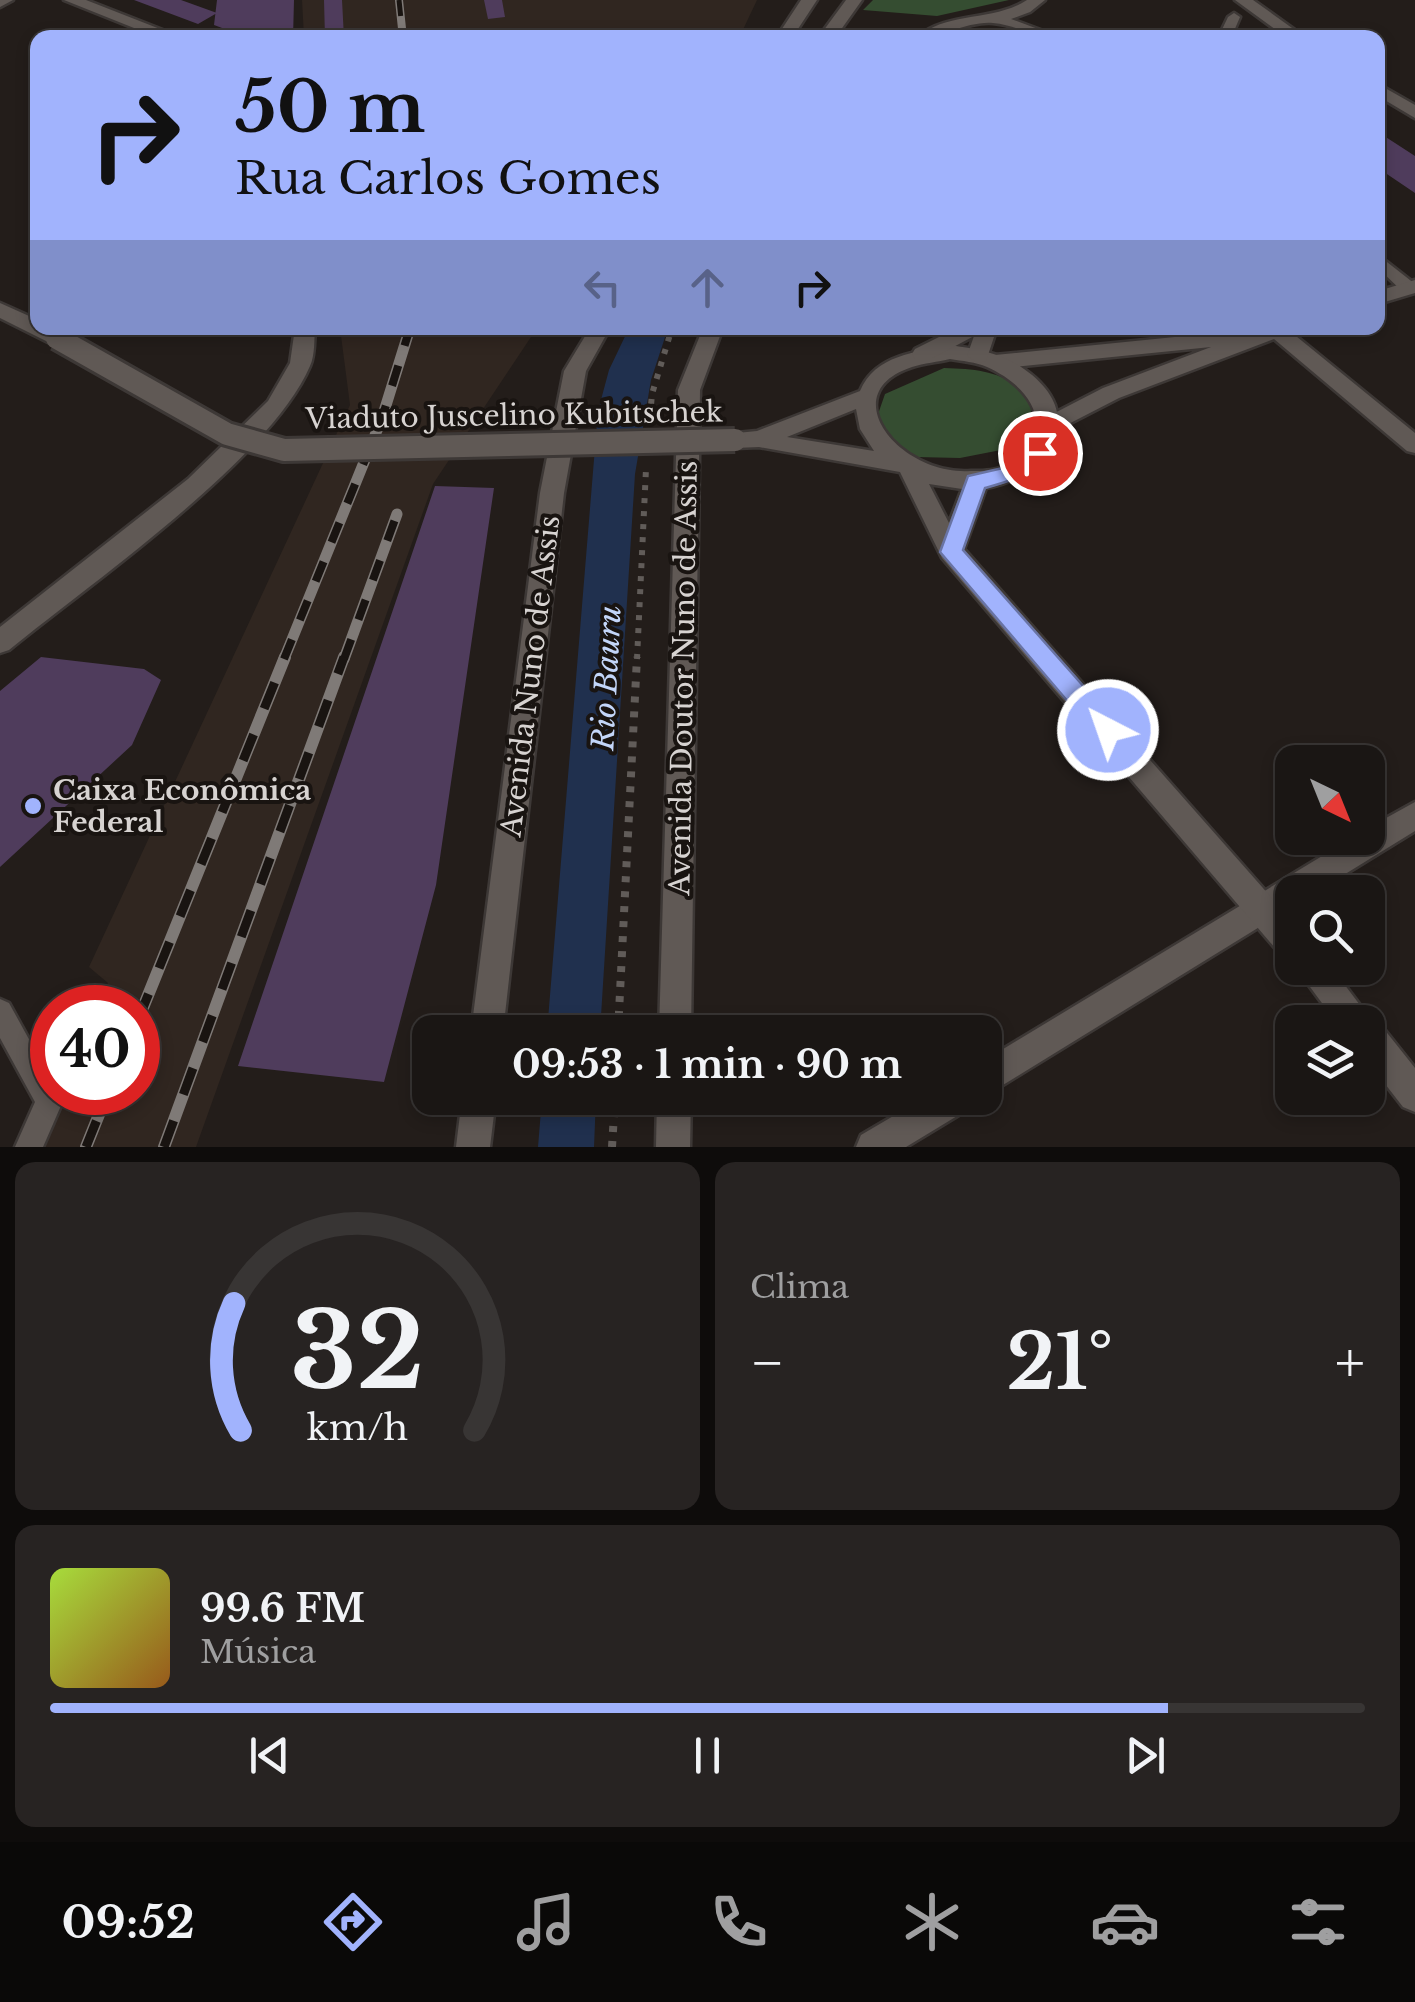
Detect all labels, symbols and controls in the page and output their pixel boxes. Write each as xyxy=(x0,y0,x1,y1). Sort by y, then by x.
text: 50 m xyxy=(235,64,426,151)
icon: right xyxy=(70,70,200,200)
text: Rua Carlos Gomes xyxy=(235,150,661,206)
icon: left xyxy=(575,260,630,315)
icon: ahead xyxy=(680,260,735,315)
icon: right xyxy=(785,260,840,315)
street label: Viaduto Juscelino Kubitschek xyxy=(304,394,724,437)
pin xyxy=(998,411,1083,496)
icon: arrive xyxy=(1013,426,1068,481)
street label: Avenida Doutor Nuno de Assis xyxy=(662,460,705,897)
street label: Avenida Nuno de Assis xyxy=(493,513,568,840)
water label: Rio Bauru xyxy=(584,604,629,752)
position arrow xyxy=(1056,678,1160,782)
north arrow xyxy=(1275,745,1385,855)
map controls xyxy=(1275,745,1385,1115)
place label: Caixa Econômica Federal xyxy=(53,773,311,840)
marker: Caixa Econômica Federal xyxy=(22,795,44,817)
button: search xyxy=(1275,875,1385,985)
speed limit sign: 40 xyxy=(30,985,160,1115)
button: layers xyxy=(1275,1005,1385,1115)
text: 09:53 · 1 min · 90 m xyxy=(512,1041,902,1088)
text: Clima xyxy=(750,1267,849,1307)
text: 32 xyxy=(291,1287,424,1416)
text: 21° xyxy=(1007,1316,1113,1409)
text: − xyxy=(750,1329,785,1397)
text: + xyxy=(1335,1329,1365,1397)
text: km/h xyxy=(307,1405,408,1450)
text: 99.6 FM xyxy=(200,1585,365,1632)
text: Música xyxy=(200,1632,316,1672)
icon: previous xyxy=(242,1728,297,1783)
icon: pause xyxy=(680,1728,735,1783)
icon: next xyxy=(1118,1728,1173,1783)
icon: directions xyxy=(318,1887,388,1957)
icon: music xyxy=(511,1887,581,1957)
icon: phone xyxy=(704,1887,774,1957)
icon: climate xyxy=(897,1887,967,1957)
icon: car xyxy=(1090,1887,1160,1957)
icon: filters xyxy=(1283,1887,1353,1957)
text: 09:52 xyxy=(62,1894,195,1950)

